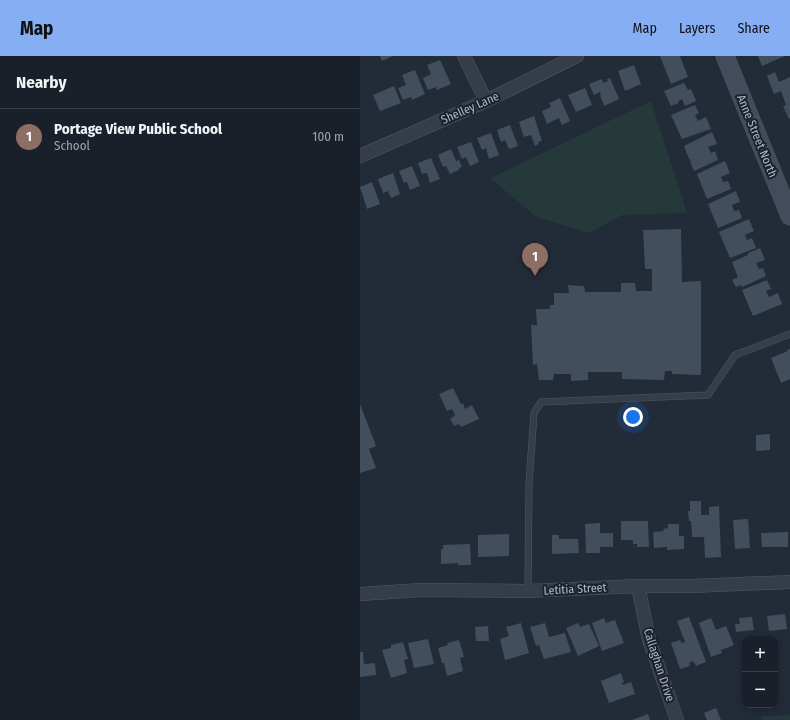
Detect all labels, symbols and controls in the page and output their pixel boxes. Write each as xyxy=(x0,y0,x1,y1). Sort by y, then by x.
text: Map xyxy=(20,17,53,40)
text: Map xyxy=(633,20,657,37)
text: Layers xyxy=(679,20,715,37)
text: Share xyxy=(737,20,770,37)
text: Nearby xyxy=(16,72,67,93)
street label: Shelley Lane xyxy=(439,89,501,127)
street label: Anne Street North xyxy=(734,93,780,179)
text: Portage View Public School xyxy=(54,120,222,138)
text: 1 xyxy=(26,129,32,144)
text: 100 m xyxy=(312,129,344,144)
text: School xyxy=(54,138,90,153)
pin: 1 xyxy=(522,243,548,276)
your location xyxy=(623,407,643,427)
street label: Letitia Street xyxy=(543,580,607,598)
street label: Callaghan Drive xyxy=(641,627,677,703)
map controls xyxy=(742,636,778,708)
button: + xyxy=(742,636,778,672)
button: − xyxy=(742,672,778,708)

